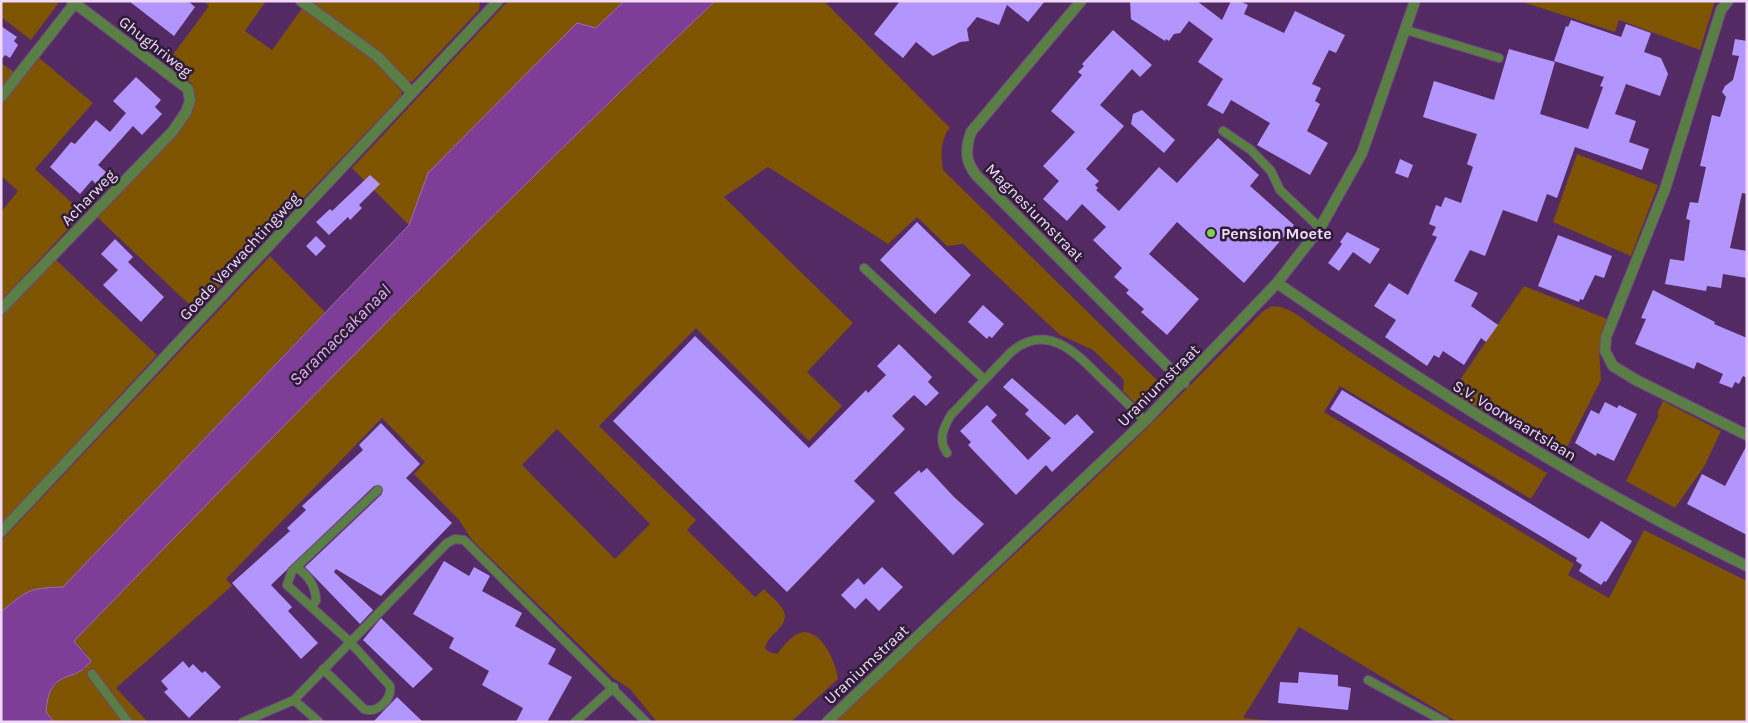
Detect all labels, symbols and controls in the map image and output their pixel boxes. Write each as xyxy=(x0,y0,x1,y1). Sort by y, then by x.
street label: Ghughriweg xyxy=(115,12,196,81)
street label: Magnesiumstraat xyxy=(982,159,1088,265)
street label: Acharweg xyxy=(57,165,120,229)
street label: Goede Verwachtingweg xyxy=(175,188,304,324)
place label: Pension Moete xyxy=(1221,224,1332,243)
marker: Pension Moete xyxy=(1205,227,1217,239)
water label: Saramaccakanaal xyxy=(285,279,396,390)
street label: Uraniumstraat xyxy=(1113,340,1203,430)
street label: S.V. Voorwaartslaan xyxy=(1449,376,1580,465)
street label: Uraniumstraat xyxy=(820,621,912,708)

